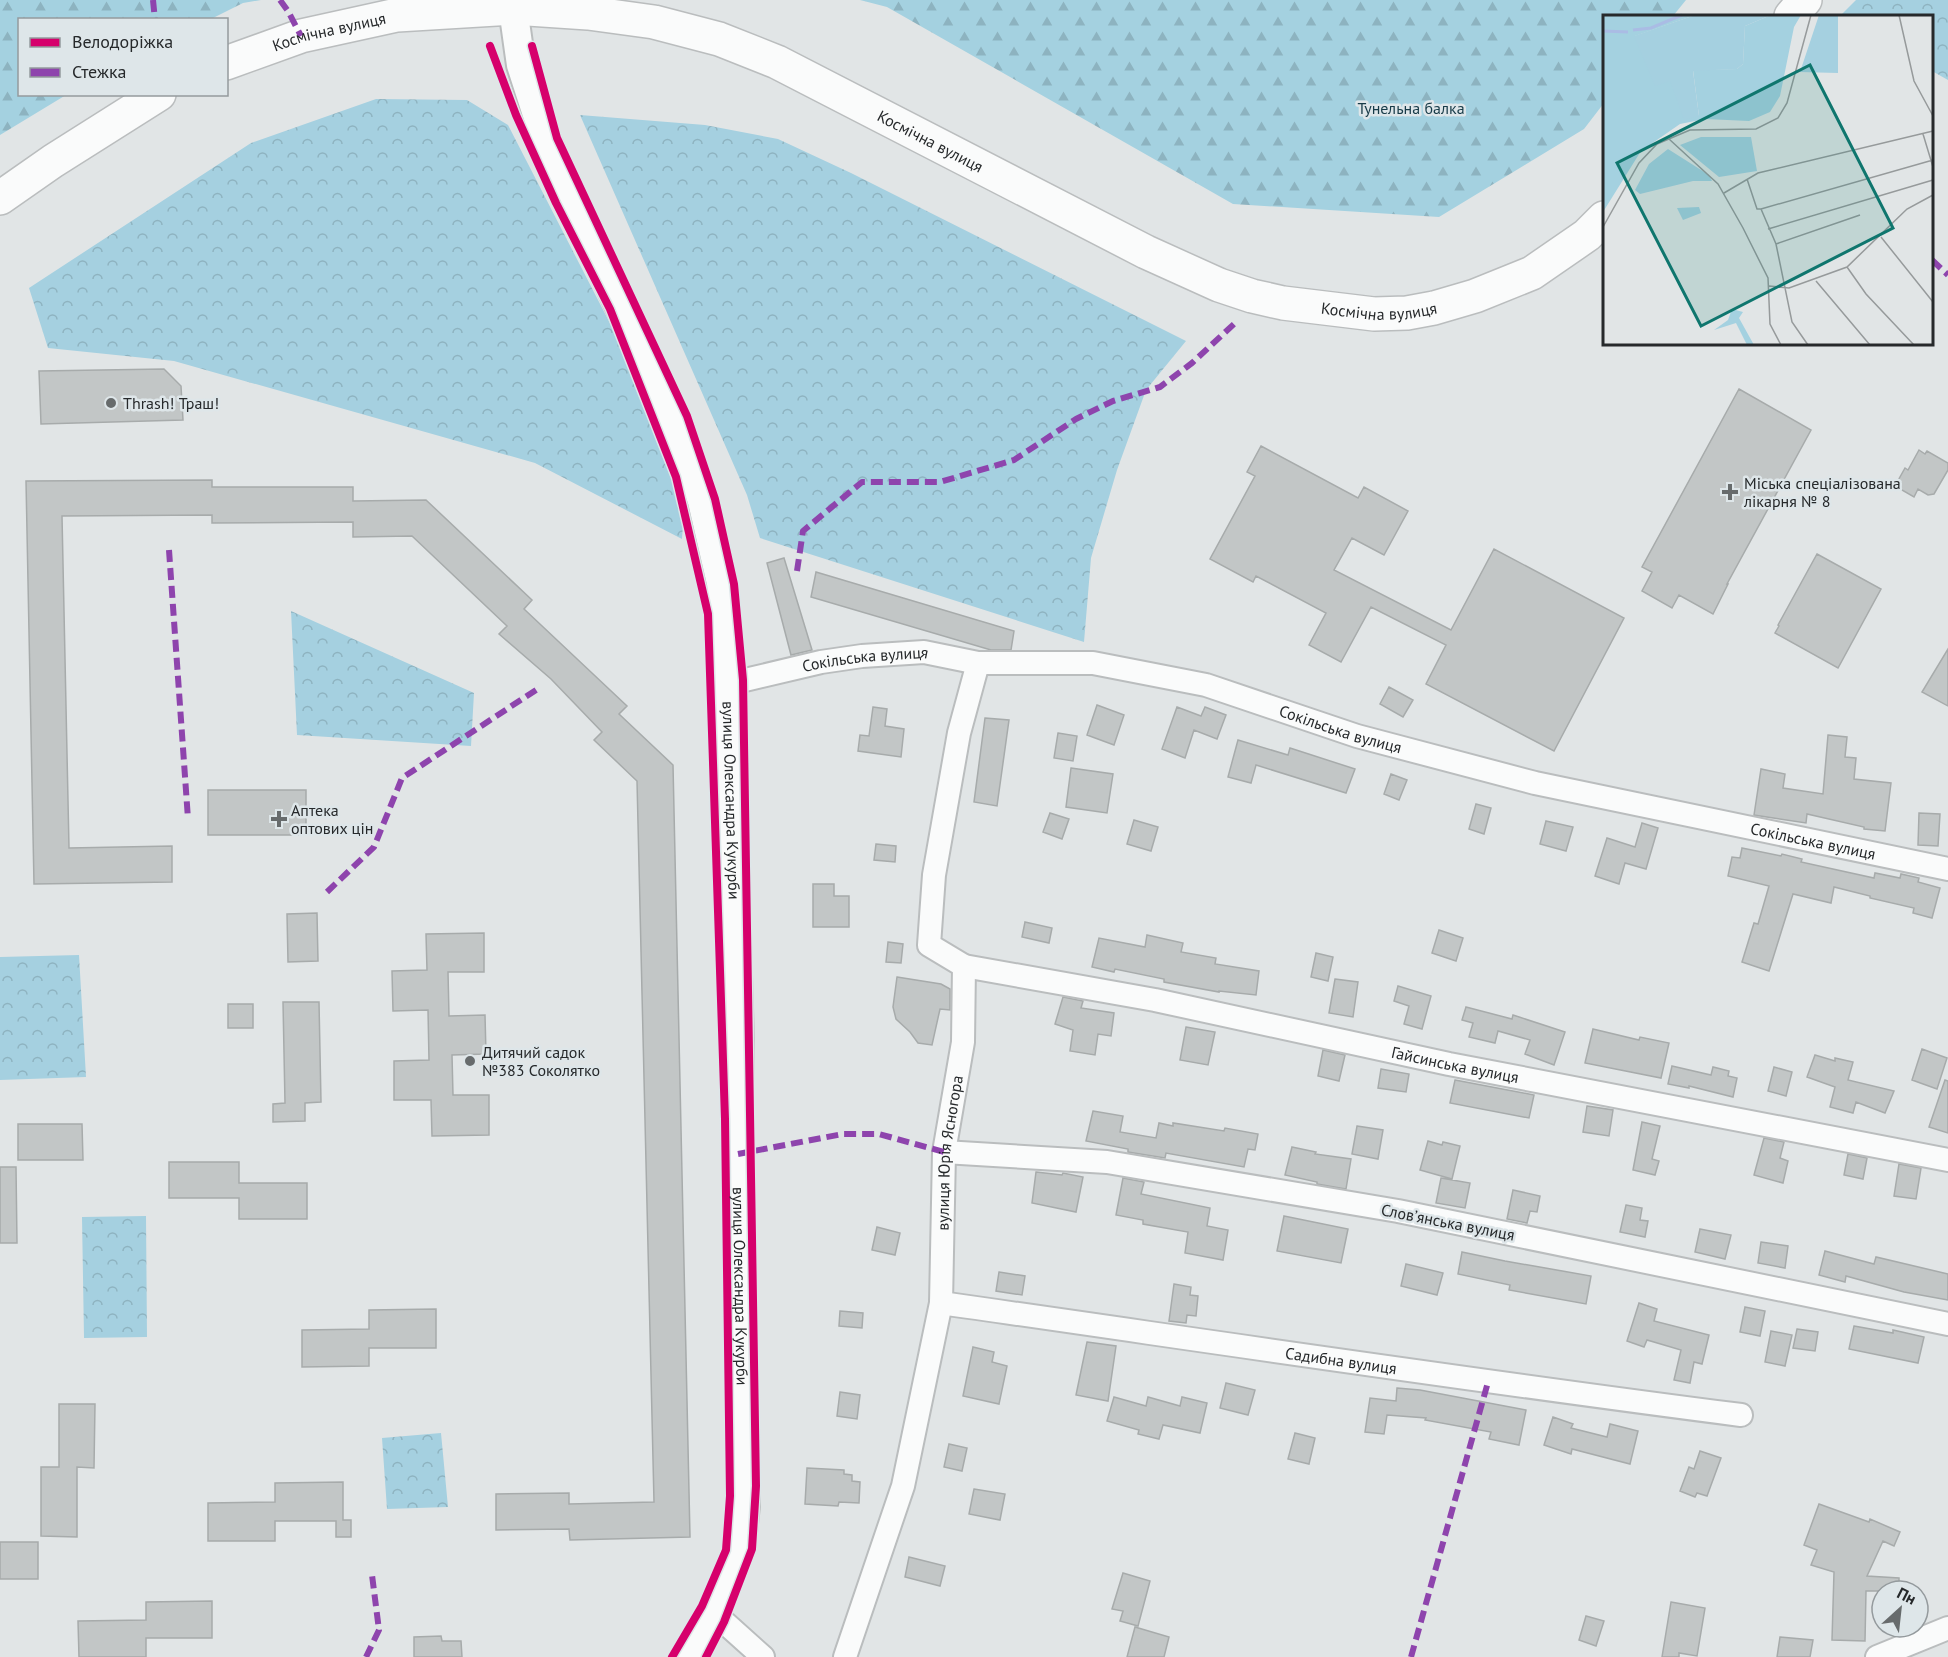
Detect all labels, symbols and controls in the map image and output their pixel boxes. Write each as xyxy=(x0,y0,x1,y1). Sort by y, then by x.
street label: Космічна вулиця xyxy=(270,8,388,56)
inset map xyxy=(1603,15,1933,345)
legend xyxy=(18,18,228,96)
text: Велодоріжка xyxy=(72,30,173,53)
text: Стежка xyxy=(72,60,126,83)
park label: Тунельна балка xyxy=(1357,98,1465,118)
street label: Космічна вулиця xyxy=(874,105,987,176)
street label: Космічна вулиця xyxy=(1320,298,1439,324)
place label: Thrash! Траш! xyxy=(123,393,219,413)
marker: Thrash! Траш! xyxy=(104,396,118,410)
place label: Міська спеціалізована лікарня № 8 xyxy=(1743,473,1901,511)
marker: Міська спеціалізована лікарня № 8 xyxy=(1721,483,1739,501)
street label: Сокільська вулиця xyxy=(800,642,930,676)
street label: Сокільська вулиця xyxy=(1277,700,1404,757)
street label: вулиця Олександра Кукурби xyxy=(719,701,745,900)
place label: Аптека оптових цін xyxy=(291,800,373,838)
marker: Аптека оптових цін xyxy=(272,812,286,826)
street label: Сокільська вулиця xyxy=(1749,818,1878,864)
place label: Дитячий садок №383 Соколятко xyxy=(482,1042,600,1080)
street label: Гайсинська вулиця xyxy=(1390,1042,1521,1087)
marker: Дитячий садок №383 Соколятко xyxy=(463,1054,477,1068)
street label: вулиця Юрія Ясногора xyxy=(932,1074,967,1231)
street label: вулиця Олександра Кукурби xyxy=(729,1187,753,1386)
street label: Словʼянська вулиця xyxy=(1380,1199,1516,1245)
street label: Садибна вулиця xyxy=(1284,1343,1398,1378)
north arrow xyxy=(1870,1579,1930,1639)
text: Пн xyxy=(1894,1582,1920,1609)

